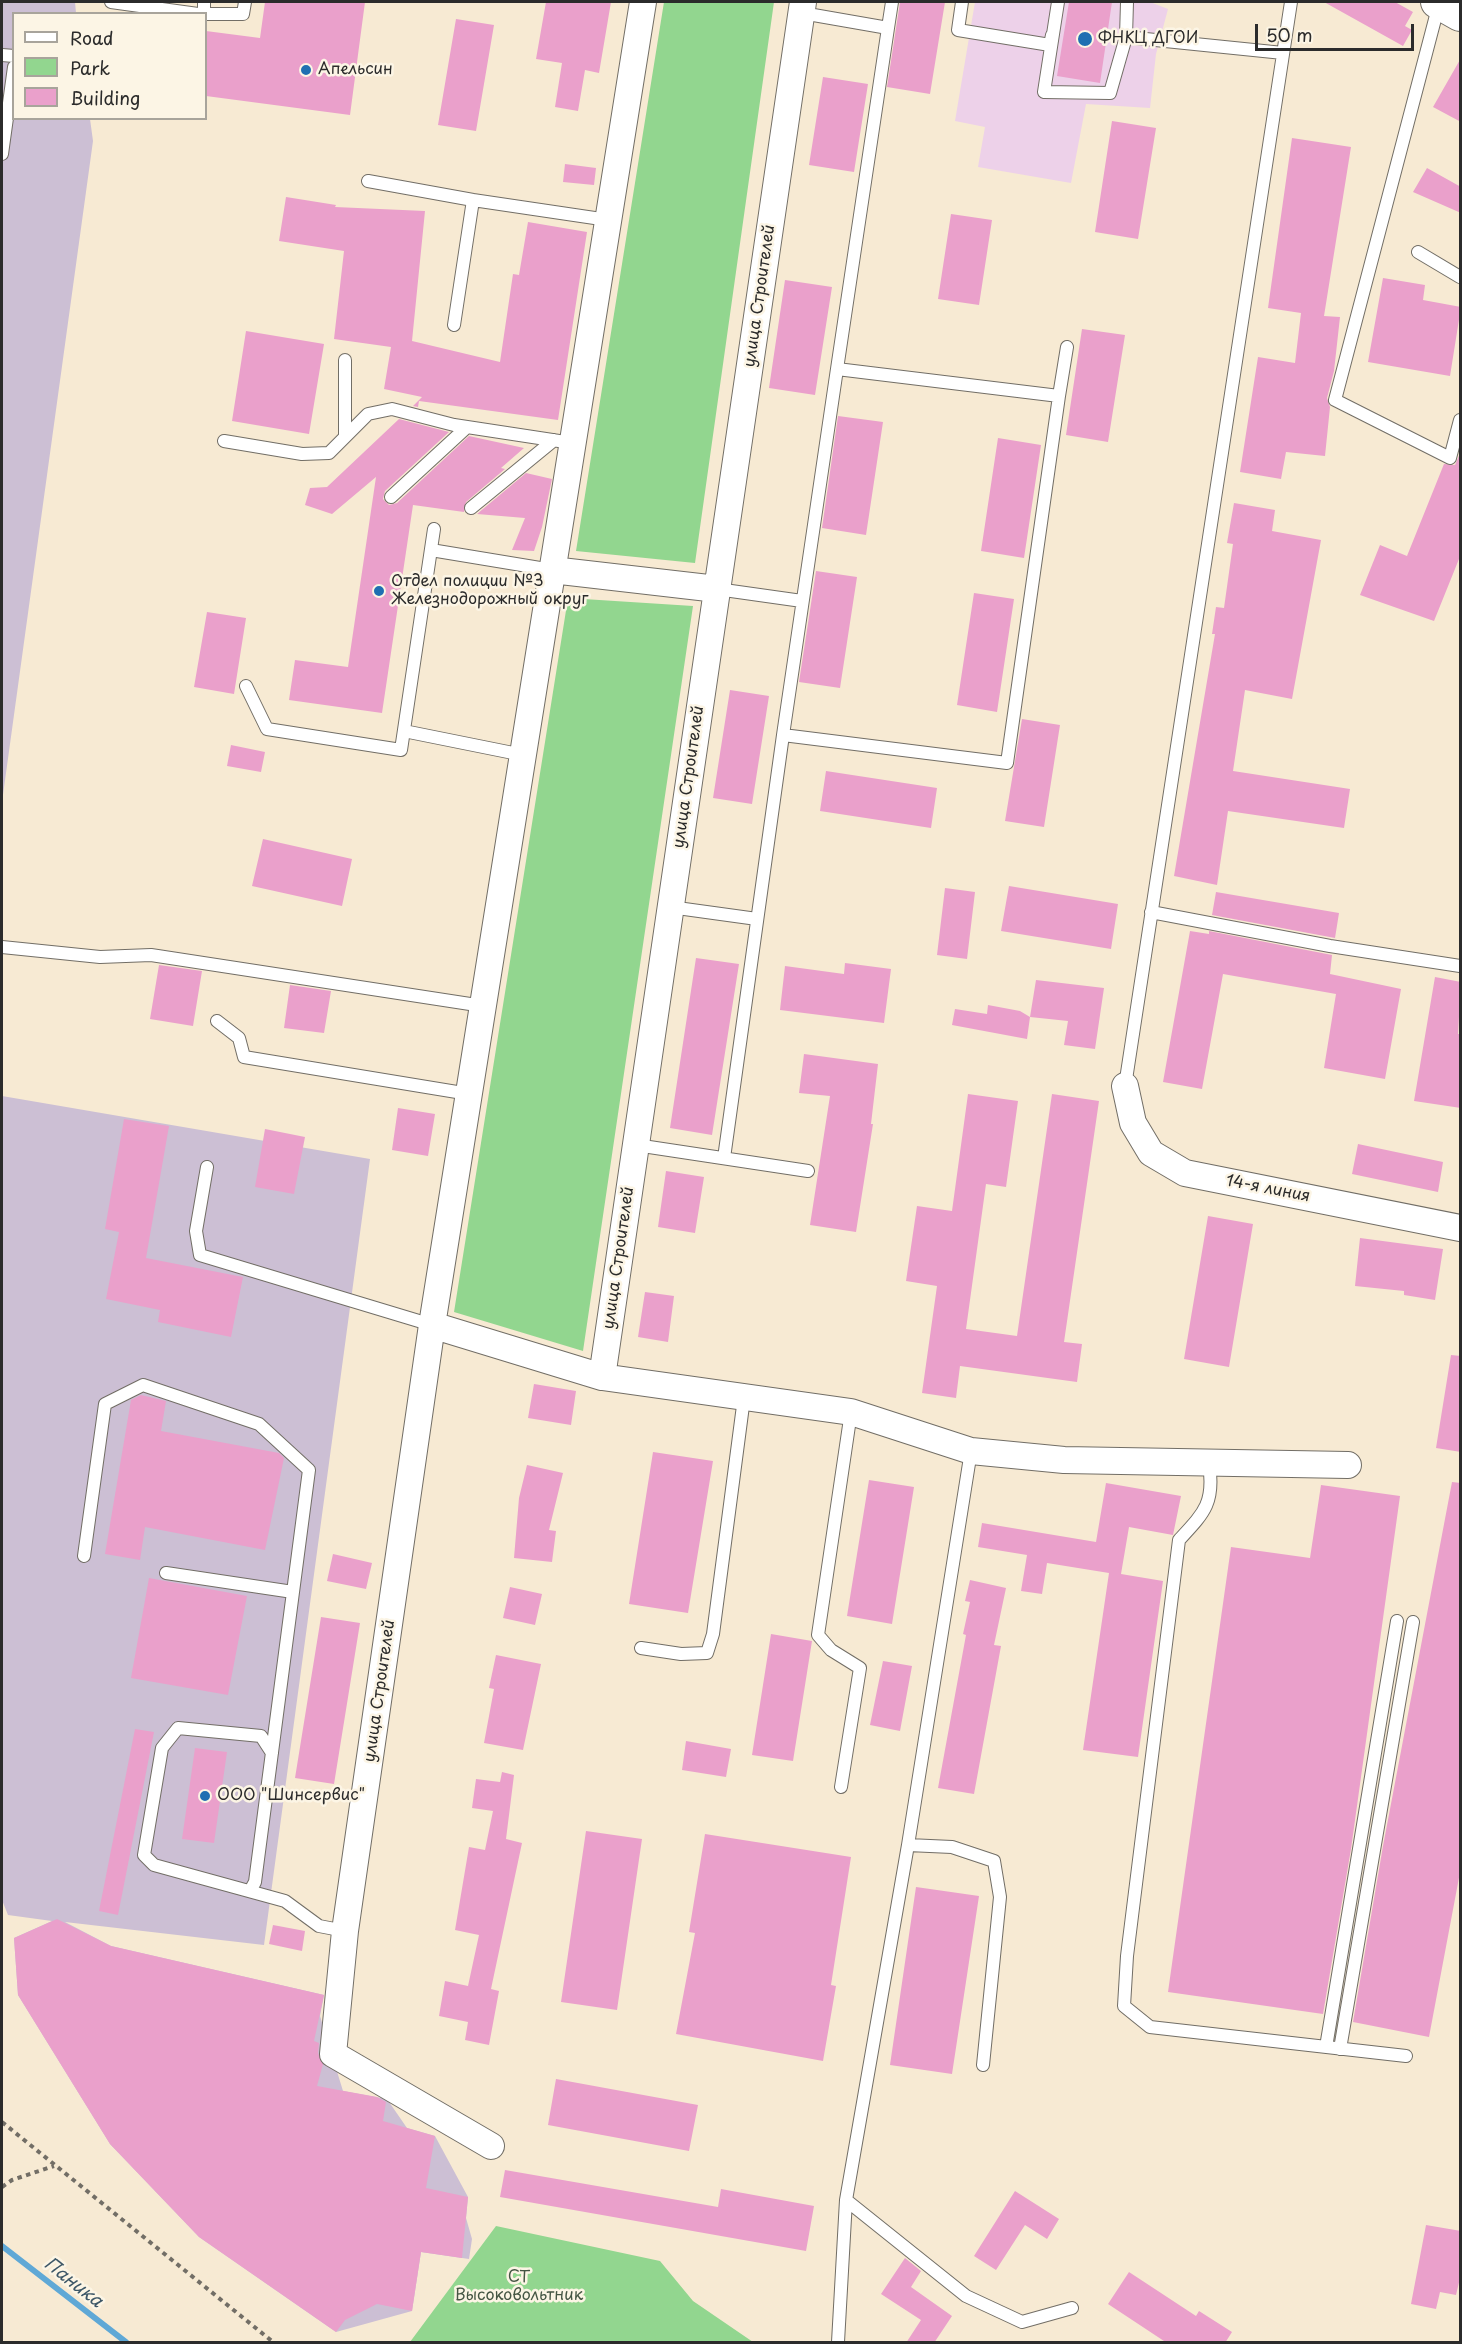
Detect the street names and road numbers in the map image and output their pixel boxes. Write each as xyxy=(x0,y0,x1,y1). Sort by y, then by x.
street label: улица Строителей xyxy=(740,223,780,369)
street label: улица Строителей xyxy=(669,704,709,850)
street label: 14-я линия xyxy=(1224,1171,1312,1207)
street label: улица Строителей xyxy=(599,1185,639,1331)
street label: улица Строителей xyxy=(360,1618,400,1764)

